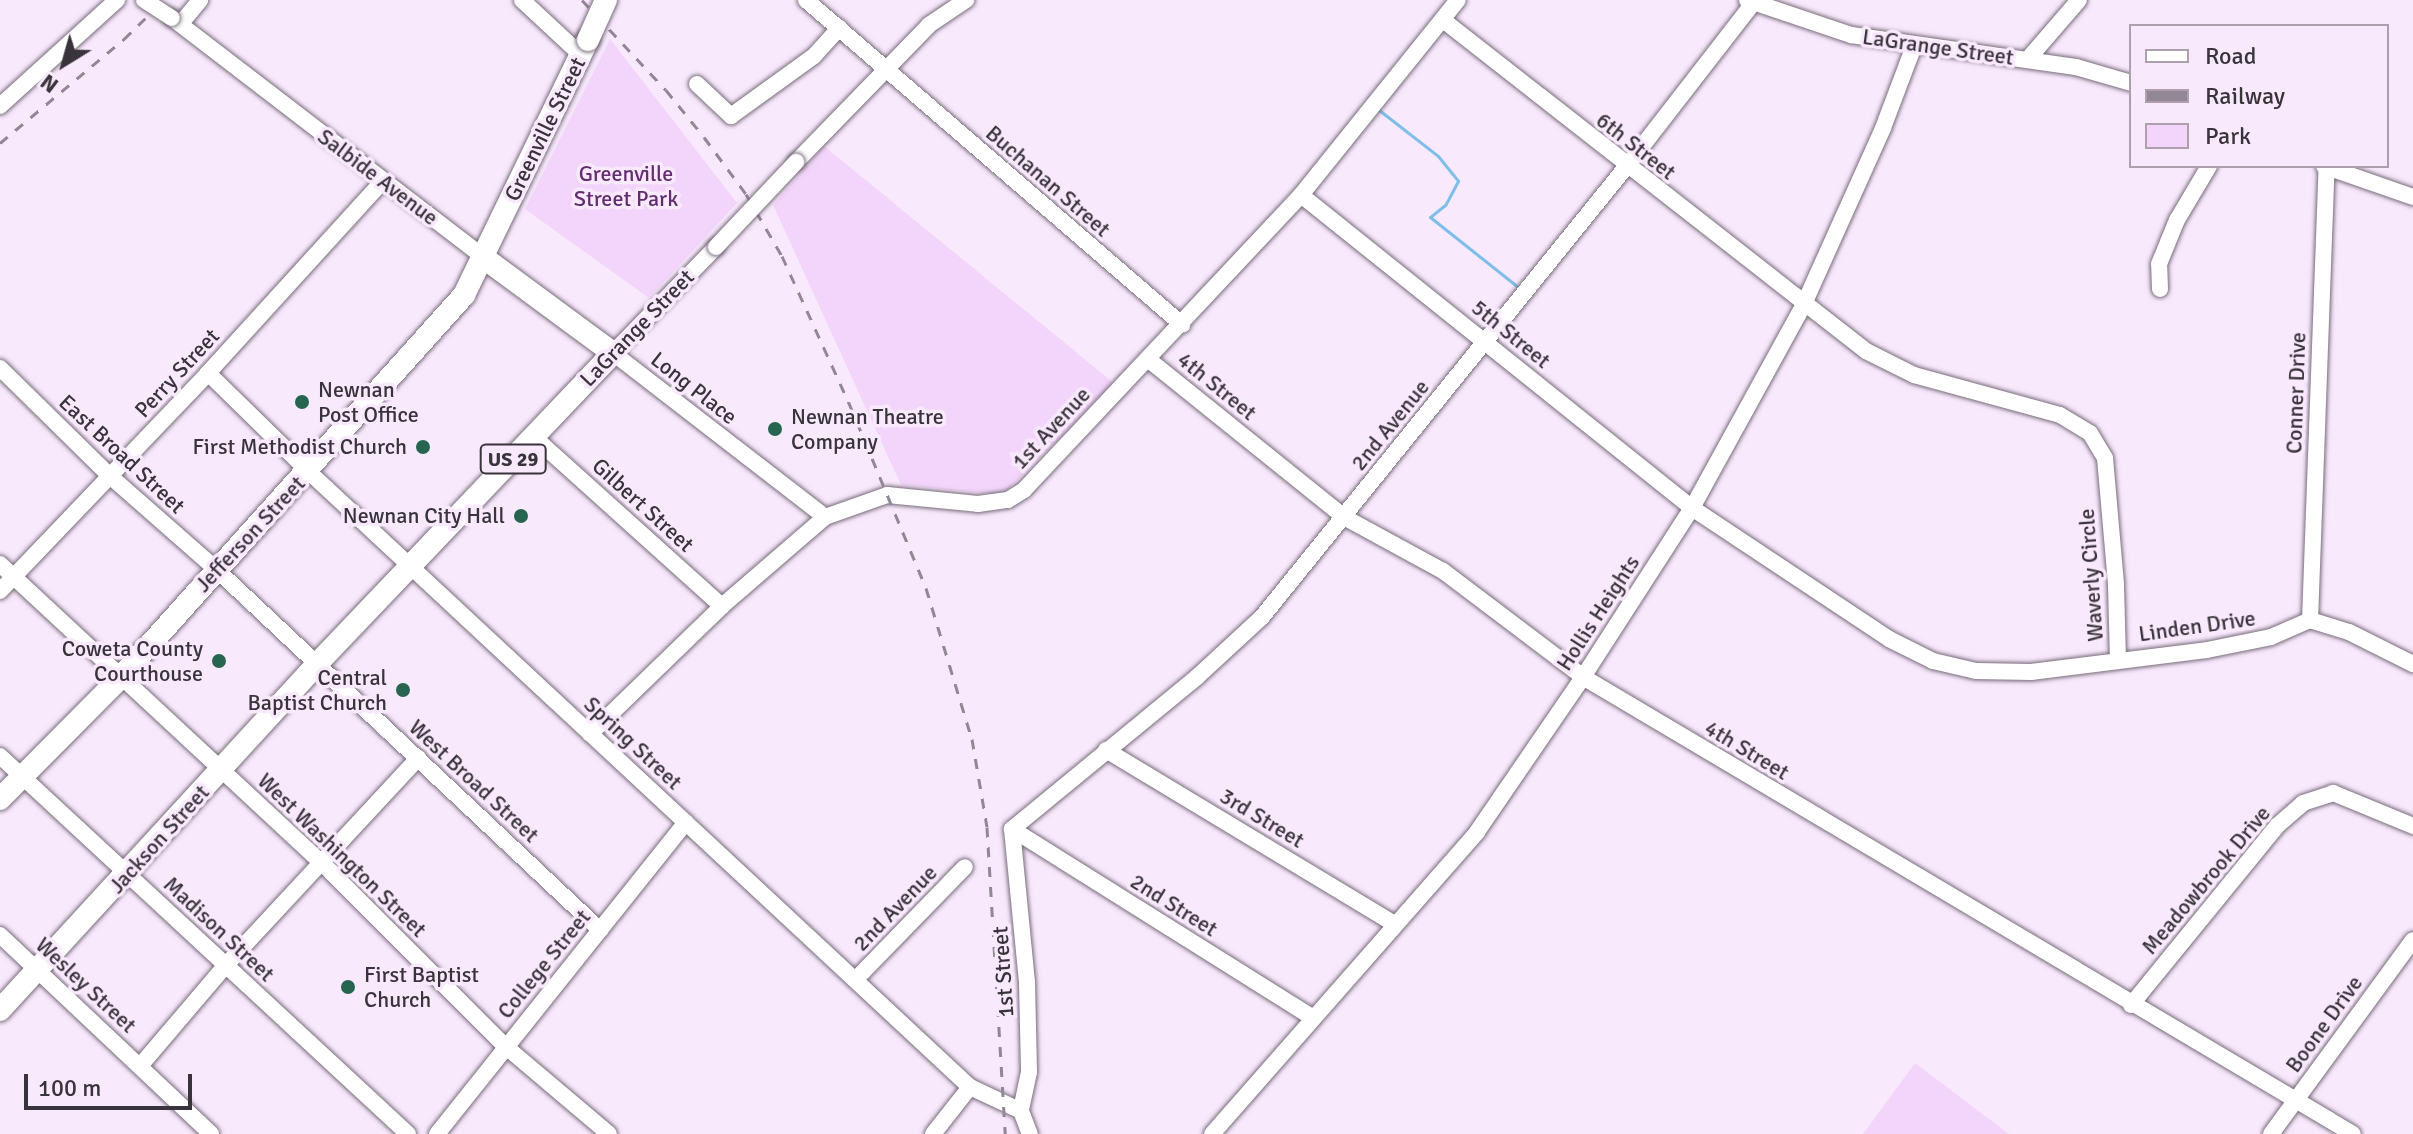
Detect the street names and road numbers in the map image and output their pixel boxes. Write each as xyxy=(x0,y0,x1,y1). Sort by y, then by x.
street label: LaGrange Street xyxy=(1861,23,2015,71)
street label: Greenville Street xyxy=(499,53,591,205)
street label: 6th Street xyxy=(1591,107,1681,185)
street label: Buchanan Street xyxy=(980,120,1116,242)
street label: Salbide Avenue xyxy=(313,123,443,231)
street label: LaGrange Street xyxy=(575,264,699,392)
street label: 5th Street xyxy=(1466,294,1556,374)
street label: Perry Street xyxy=(129,323,225,423)
street label: Conner Drive xyxy=(2281,332,2311,454)
street label: Long Place xyxy=(646,346,742,430)
street label: 4th Street xyxy=(1172,346,1262,426)
street label: 2nd Avenue xyxy=(1345,374,1435,476)
street label: 1st Avenue xyxy=(1006,381,1096,475)
street label: East Broad Street xyxy=(54,389,190,519)
road number: US 29 xyxy=(479,443,547,475)
street label: Gilbert Street xyxy=(587,453,699,557)
street label: Jefferson Street xyxy=(190,470,310,598)
street label: Waverly Circle xyxy=(2073,508,2109,642)
street label: Hollis Heights xyxy=(1551,550,1645,676)
street label: Linden Drive xyxy=(2137,605,2257,647)
street label: Spring Street xyxy=(579,691,687,795)
street label: West Broad Street xyxy=(404,714,544,848)
street label: 4th Street xyxy=(1700,715,1794,785)
street label: West Washington Street xyxy=(252,768,432,942)
street label: Jackson Street xyxy=(103,779,215,899)
street label: 3rd Street xyxy=(1215,783,1309,853)
street label: Meadowbrook Drive xyxy=(2136,800,2276,960)
street label: 2nd Avenue xyxy=(848,860,942,956)
street label: 2nd Street xyxy=(1126,868,1222,942)
street label: Madison Street xyxy=(158,871,280,987)
street label: College Street xyxy=(492,904,596,1024)
street label: 1st Street xyxy=(987,926,1019,1018)
street label: Wesley Street xyxy=(30,932,142,1038)
street label: Boone Drive xyxy=(2280,970,2368,1078)

